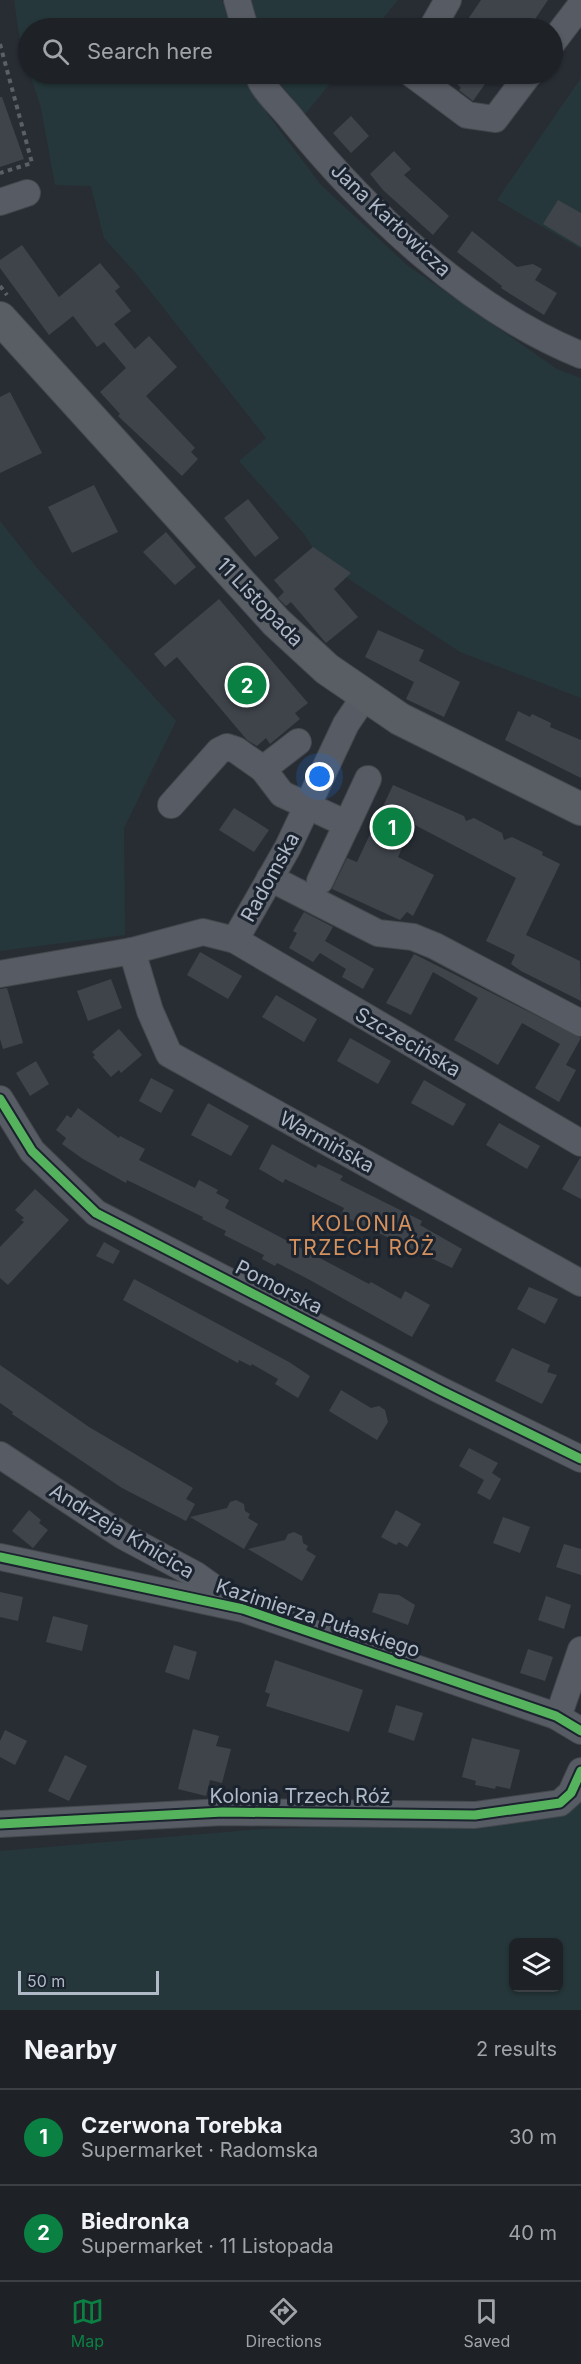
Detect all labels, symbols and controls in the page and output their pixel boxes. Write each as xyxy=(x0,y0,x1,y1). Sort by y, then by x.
search box xyxy=(18,18,563,84)
icon: search xyxy=(39,35,72,68)
text: Search here xyxy=(87,38,213,64)
street label: Jana Karłowicza xyxy=(326,158,456,282)
street label: 11 Listopada xyxy=(212,553,308,651)
pin: 2 xyxy=(228,662,266,708)
your location xyxy=(305,762,334,791)
pin: 1 xyxy=(372,804,412,850)
street label: Radomska xyxy=(236,828,304,926)
street label: Szczecińska xyxy=(351,1002,465,1082)
street label: Warmińska xyxy=(275,1106,379,1178)
district label: KOLONIA TRZECH RÓŻ xyxy=(288,1211,436,1260)
street label: Pomorska xyxy=(231,1255,327,1319)
street label: Andrzeja Kmicica xyxy=(45,1478,199,1584)
street label: Kazimierza Pułaskiego xyxy=(213,1574,423,1662)
street label: Kolonia Trzech Róż xyxy=(210,1784,390,1808)
map controls xyxy=(509,1938,563,1992)
button: layers xyxy=(509,1938,563,1992)
scale bar xyxy=(18,1968,159,1996)
text: 50 m xyxy=(27,1971,65,1991)
text: Nearby xyxy=(24,2034,117,2065)
text: 2 results xyxy=(476,2037,557,2061)
text: Czerwona Torebka xyxy=(81,2112,283,2138)
text: 1 xyxy=(39,2125,48,2149)
text: 30 m xyxy=(509,2125,557,2149)
text: Supermarket · Radomska xyxy=(81,2138,318,2162)
text: Biedronka xyxy=(81,2208,190,2234)
text: 2 xyxy=(37,2221,50,2245)
text: 40 m xyxy=(508,2221,557,2245)
text: Supermarket · 11 Listopada xyxy=(81,2234,334,2258)
tab: Map xyxy=(71,2295,104,2351)
tab: Directions xyxy=(246,2295,322,2351)
tab: Saved xyxy=(463,2295,510,2351)

